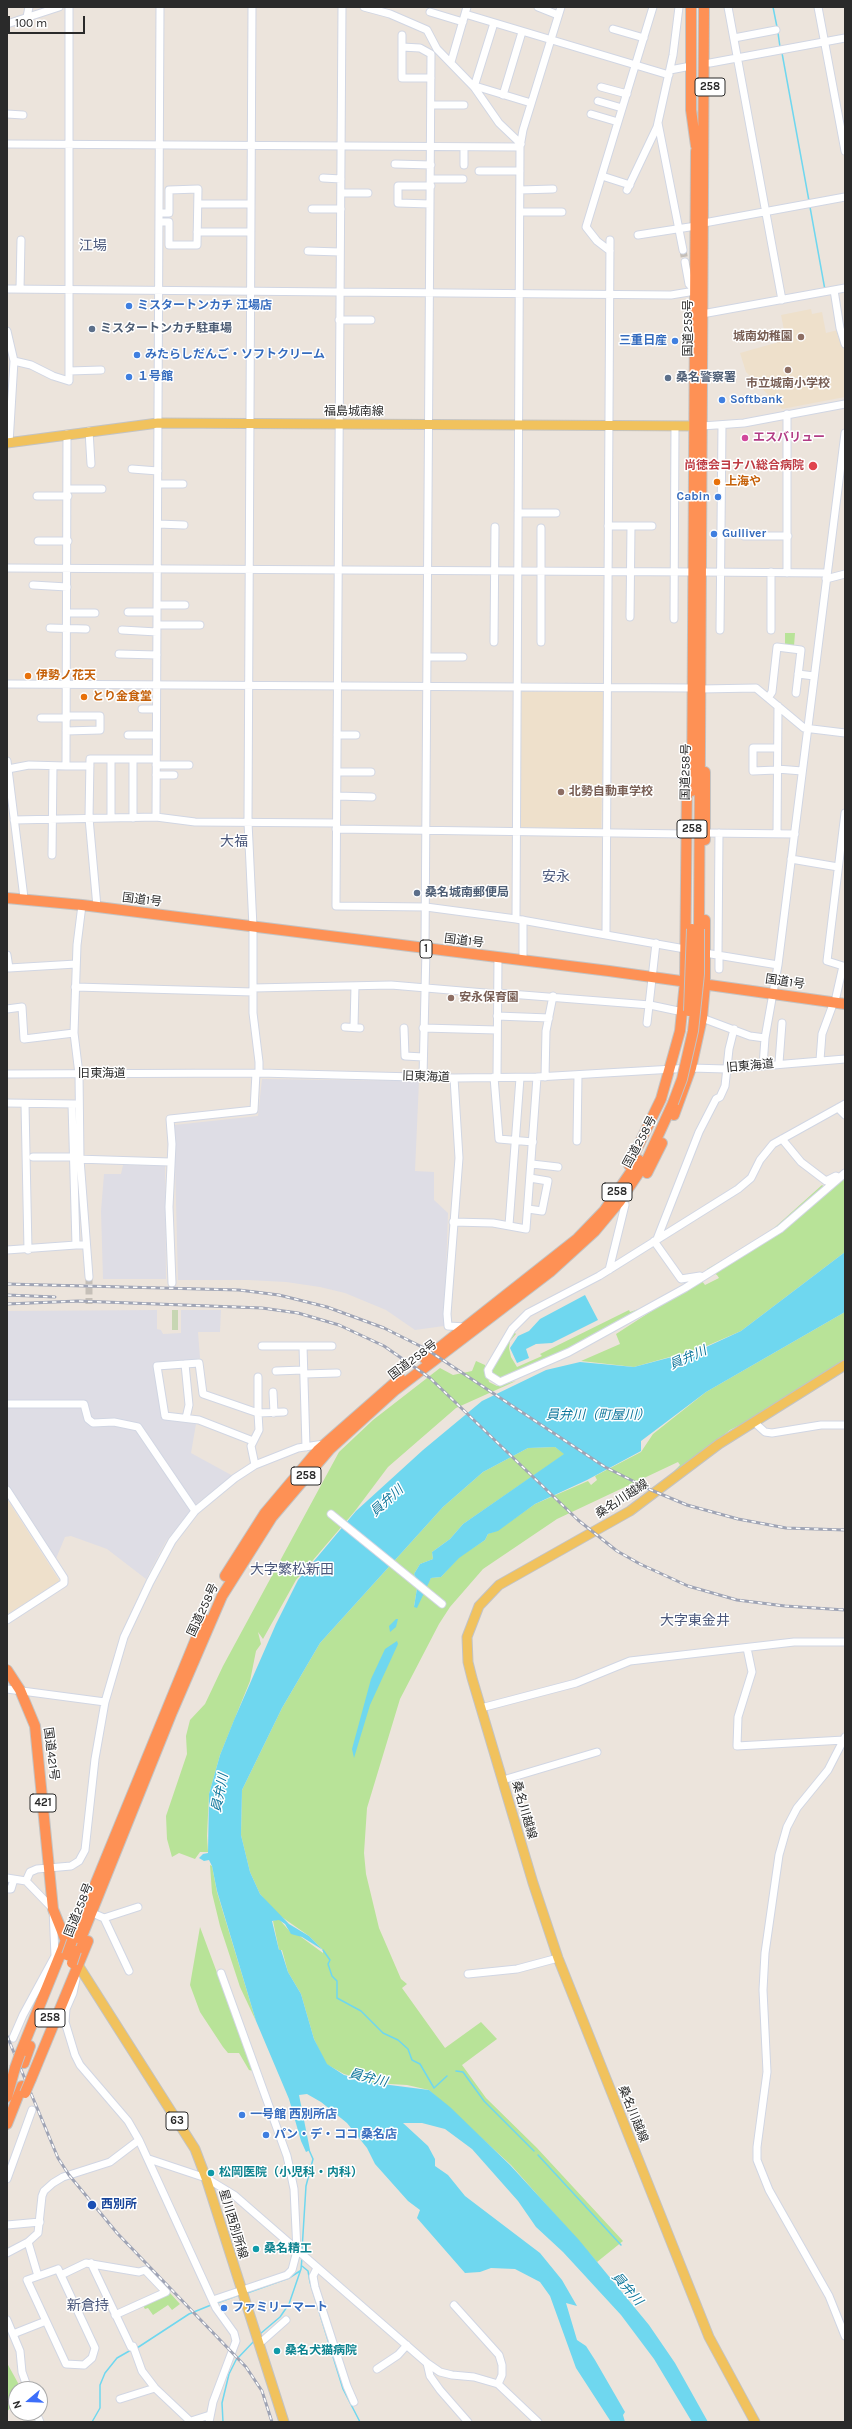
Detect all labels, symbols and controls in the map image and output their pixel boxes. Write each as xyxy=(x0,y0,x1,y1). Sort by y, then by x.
scale bar xyxy=(10,8,87,34)
text: 100 m xyxy=(15,16,47,30)
road number: 258 xyxy=(695,78,725,96)
district label: 江場 xyxy=(79,238,107,254)
place label: ミスタートンカチ 江場店 xyxy=(137,299,272,313)
street label: 国道258号 xyxy=(682,299,696,357)
marker: ミスタートンカチ 江場店 xyxy=(124,301,134,311)
place label: ミスタートンカチ駐車場 xyxy=(100,322,232,336)
marker: ミスタートンカチ駐車場 xyxy=(87,324,97,334)
place label: 城南幼稚園 xyxy=(733,330,793,344)
marker: 城南幼稚園 xyxy=(796,332,806,342)
place label: 三重日産 xyxy=(619,334,667,348)
marker: 三重日産 xyxy=(670,336,680,346)
place label: みたらしだんご・ソフトクリーム xyxy=(145,348,325,362)
marker: みたらしだんご・ソフトクリーム xyxy=(132,350,142,360)
marker: 市立城南小学校 xyxy=(783,365,793,375)
place label: １号館 xyxy=(137,370,173,384)
place label: 桑名警察署 xyxy=(676,371,736,385)
marker: １号館 xyxy=(124,372,134,382)
marker: 桑名警察署 xyxy=(663,373,673,383)
place label: 市立城南小学校 xyxy=(746,377,830,391)
place label: Softbank xyxy=(730,393,783,407)
marker: Softbank xyxy=(717,395,727,405)
street label: 福島城南線 xyxy=(324,405,384,419)
place label: エスバリュー xyxy=(753,431,825,445)
marker: エスバリュー xyxy=(740,433,750,443)
place label: 尚徳会ヨナハ総合病院 xyxy=(684,459,804,473)
marker: 尚徳会ヨナハ総合病院 xyxy=(807,460,819,472)
place label: 上海や xyxy=(725,475,761,489)
marker: 上海や xyxy=(712,477,722,487)
place label: Cabin xyxy=(677,490,710,504)
marker: Cabin xyxy=(713,492,723,502)
place label: Gulliver xyxy=(722,527,766,541)
marker: Gulliver xyxy=(709,529,719,539)
place label: 伊勢ノ花天 xyxy=(36,669,96,683)
marker: 伊勢ノ花天 xyxy=(23,671,33,681)
place label: とり金食堂 xyxy=(92,690,152,704)
marker: とり金食堂 xyxy=(79,692,89,702)
street label: 国道258号 xyxy=(678,743,694,801)
place label: 北勢自動車学校 xyxy=(569,785,653,799)
marker: 北勢自動車学校 xyxy=(556,787,566,797)
road number: 258 xyxy=(677,820,707,838)
district label: 大福 xyxy=(220,834,248,850)
district label: 安永 xyxy=(542,869,570,885)
place label: 桑名城南郵便局 xyxy=(425,886,509,900)
marker: 桑名城南郵便局 xyxy=(412,888,422,898)
street label: 国道1号 xyxy=(121,890,163,910)
street label: 国道1号 xyxy=(443,931,485,951)
road number: 1 xyxy=(420,940,432,958)
street label: 国道1号 xyxy=(764,972,806,992)
place label: 安永保育園 xyxy=(459,991,519,1005)
marker: 安永保育園 xyxy=(446,993,456,1003)
street label: 旧東海道 xyxy=(725,1057,775,1075)
street label: 旧東海道 xyxy=(78,1067,126,1081)
street label: 旧東海道 xyxy=(402,1069,450,1085)
street label: 国道258号 xyxy=(620,1113,660,1171)
road number: 258 xyxy=(602,1183,632,1201)
street label: 国道258号 xyxy=(386,1337,440,1383)
water label: 員弁川 xyxy=(667,1343,709,1373)
water label: 員弁川（町屋川） xyxy=(546,1407,650,1423)
road number: 258 xyxy=(291,1467,321,1485)
street label: 桑名川越線 xyxy=(593,1477,651,1521)
water label: 員弁川 xyxy=(367,1482,407,1520)
district label: 大字繁松新田 xyxy=(250,1562,334,1578)
street label: 国道258号 xyxy=(184,1581,222,1639)
district label: 大字東金井 xyxy=(660,1613,730,1629)
street label: 国道421号 xyxy=(41,1727,61,1781)
water label: 員弁川 xyxy=(209,1772,231,1814)
street label: 桑名川越線 xyxy=(509,1779,539,1841)
road number: 421 xyxy=(30,1794,56,1812)
street label: 国道258号 xyxy=(62,1881,96,1939)
road number: 258 xyxy=(35,2009,65,2027)
water label: 員弁川 xyxy=(347,2066,389,2090)
street label: 桑名川越線 xyxy=(615,2083,651,2145)
place label: 一号館 西別所店 xyxy=(250,2108,337,2122)
marker: 一号館 西別所店 xyxy=(237,2110,247,2120)
road number: 63 xyxy=(166,2112,188,2130)
place label: パン・デ・ココ 桑名店 xyxy=(274,2128,397,2142)
marker: パン・デ・ココ 桑名店 xyxy=(261,2130,271,2140)
place label: 松岡医院（小児科・内科） xyxy=(219,2166,363,2180)
marker: 松岡医院（小児科・内科） xyxy=(206,2168,216,2178)
street label: 星川西別所線 xyxy=(216,2187,250,2261)
place label: 西別所 xyxy=(101,2198,137,2212)
marker: 西別所 xyxy=(86,2199,98,2211)
place label: 桑名精工 xyxy=(264,2242,312,2256)
marker: 桑名精工 xyxy=(251,2244,261,2254)
water label: 員弁川 xyxy=(608,2269,646,2309)
district label: 新倉持 xyxy=(67,2298,109,2314)
place label: ファミリーマート xyxy=(232,2301,328,2315)
marker: ファミリーマート xyxy=(219,2303,229,2313)
place label: 桑名犬猫病院 xyxy=(285,2344,357,2358)
marker: 桑名犬猫病院 xyxy=(272,2346,282,2356)
north arrow xyxy=(8,2381,48,2421)
text: N xyxy=(10,2399,25,2411)

